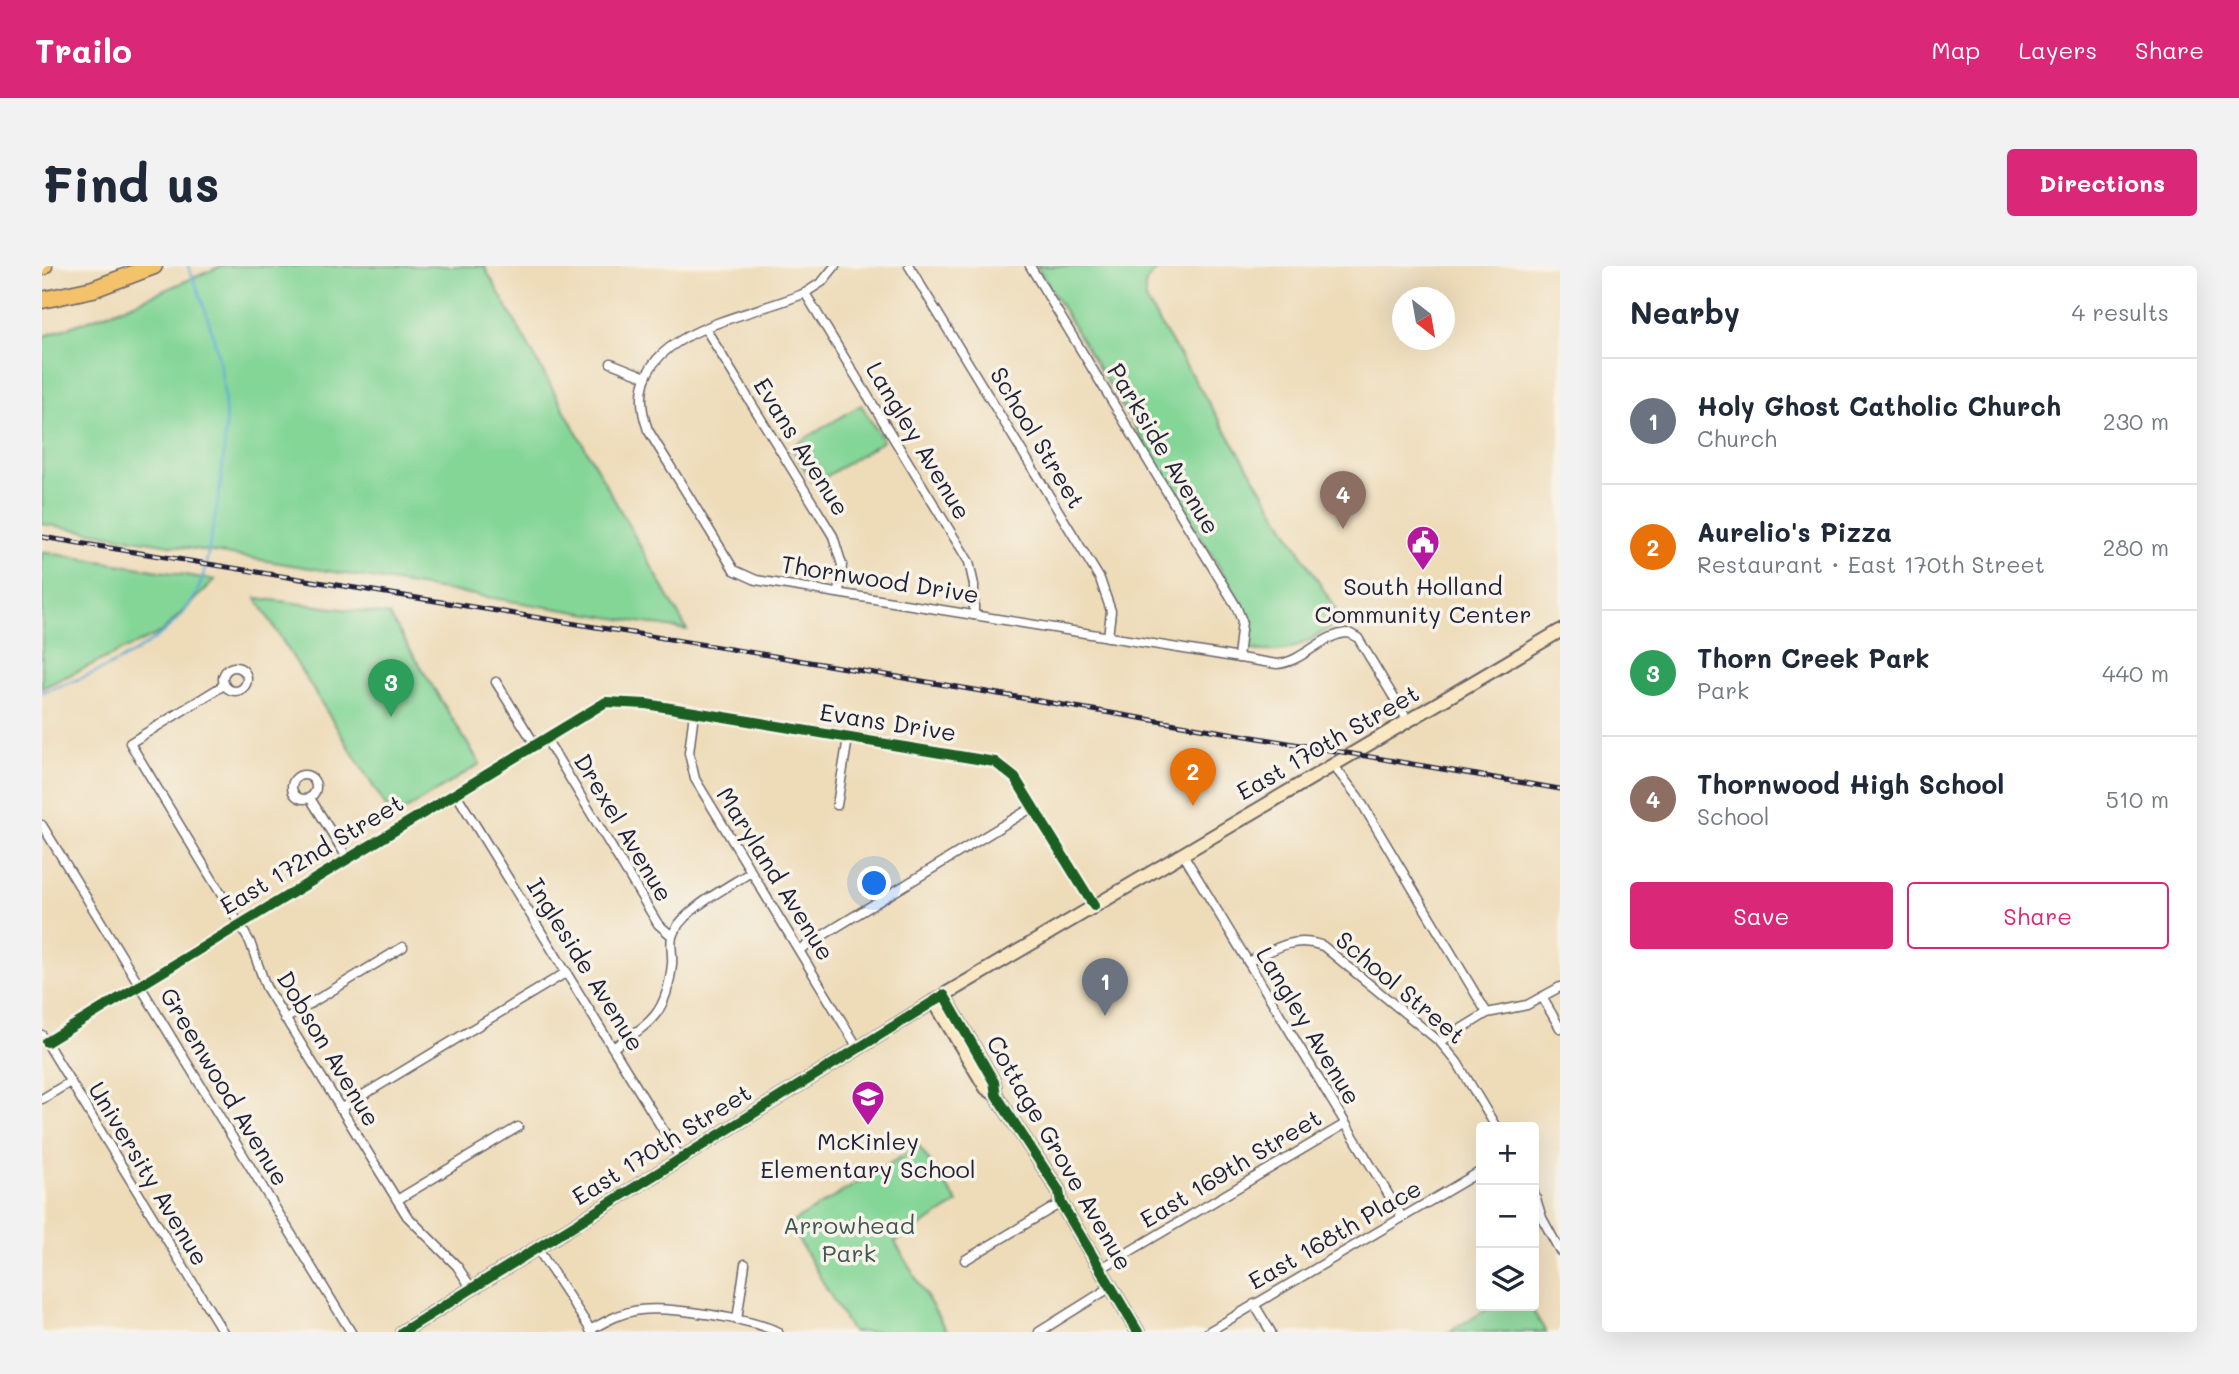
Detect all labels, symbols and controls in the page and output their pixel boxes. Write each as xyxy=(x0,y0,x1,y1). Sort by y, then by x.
text: Trailo xyxy=(35,28,132,71)
text: Map xyxy=(1932,34,1980,65)
text: Layers xyxy=(2018,34,2097,65)
text: Share xyxy=(2135,34,2204,65)
button: Directions xyxy=(2007,149,2197,216)
text: Find us xyxy=(42,151,220,214)
north arrow xyxy=(1392,287,1455,350)
text: Nearby xyxy=(1630,292,1740,332)
text: 4 results xyxy=(2072,297,2169,327)
street label: Langley Avenue xyxy=(860,356,979,525)
street label: Parkside Avenue xyxy=(1101,357,1228,539)
street label: School Street xyxy=(984,361,1093,514)
street label: Evans Avenue xyxy=(748,371,857,521)
text: Holy Ghost Catholic Church xyxy=(1697,389,2061,423)
text: 1 xyxy=(1648,406,1658,436)
text: 230 m xyxy=(2103,406,2169,436)
text: Church xyxy=(1697,423,1777,453)
pin: 4 xyxy=(1320,471,1366,529)
text: Aurelio's Pizza xyxy=(1697,515,1892,549)
public building icon: South Holland Community Center xyxy=(1404,523,1442,572)
text: 2 xyxy=(1647,532,1659,562)
text: 280 m xyxy=(2102,532,2169,562)
street label: Thornwood Drive xyxy=(779,548,981,609)
text: Restaurant · East 170th Street xyxy=(1697,549,2045,579)
place label: South Holland Community Center xyxy=(1315,570,1531,629)
text: Thorn Creek Park xyxy=(1697,641,1930,675)
text: 3 xyxy=(1646,658,1660,688)
text: 440 m xyxy=(2102,658,2169,688)
pin: 3 xyxy=(368,659,414,717)
text: Park xyxy=(1697,675,1749,705)
street label: East 170th Street xyxy=(1230,677,1424,807)
street label: Evans Drive xyxy=(818,695,959,748)
street label: Drexel Avenue xyxy=(568,748,681,907)
pin: 2 xyxy=(1170,748,1216,806)
text: Thornwood High School xyxy=(1697,767,2004,801)
street label: Maryland Avenue xyxy=(710,781,842,966)
text: 4 xyxy=(1646,784,1660,814)
text: 510 m xyxy=(2105,784,2169,814)
street label: East 172nd Street xyxy=(214,787,409,921)
text: School xyxy=(1697,801,1770,831)
your location xyxy=(857,866,891,900)
street label: Ingleside Avenue xyxy=(521,872,652,1057)
button: Save xyxy=(1630,882,1893,949)
button: Share xyxy=(1907,882,2169,949)
street label: School Street xyxy=(1330,924,1472,1050)
street label: Langley Avenue xyxy=(1250,941,1369,1110)
pin: 1 xyxy=(1082,958,1128,1016)
street label: Dobson Avenue xyxy=(271,965,388,1132)
street label: Greenwood Avenue xyxy=(154,981,297,1191)
street label: Cottage Grove Avenue xyxy=(980,1029,1140,1275)
street label: University Avenue xyxy=(82,1076,216,1271)
street label: East 170th Street xyxy=(566,1076,757,1211)
school or university icon: McKinley Elementary School xyxy=(849,1078,887,1127)
street label: East 169th Street xyxy=(1134,1101,1327,1234)
map controls xyxy=(1476,1122,1539,1311)
button: + xyxy=(1476,1122,1539,1185)
place label: McKinley Elementary School xyxy=(760,1125,976,1184)
street label: East 168th Place xyxy=(1242,1172,1426,1296)
button: − xyxy=(1476,1185,1539,1248)
park label: Arrowhead Park xyxy=(783,1209,915,1268)
button: layers xyxy=(1476,1248,1539,1311)

